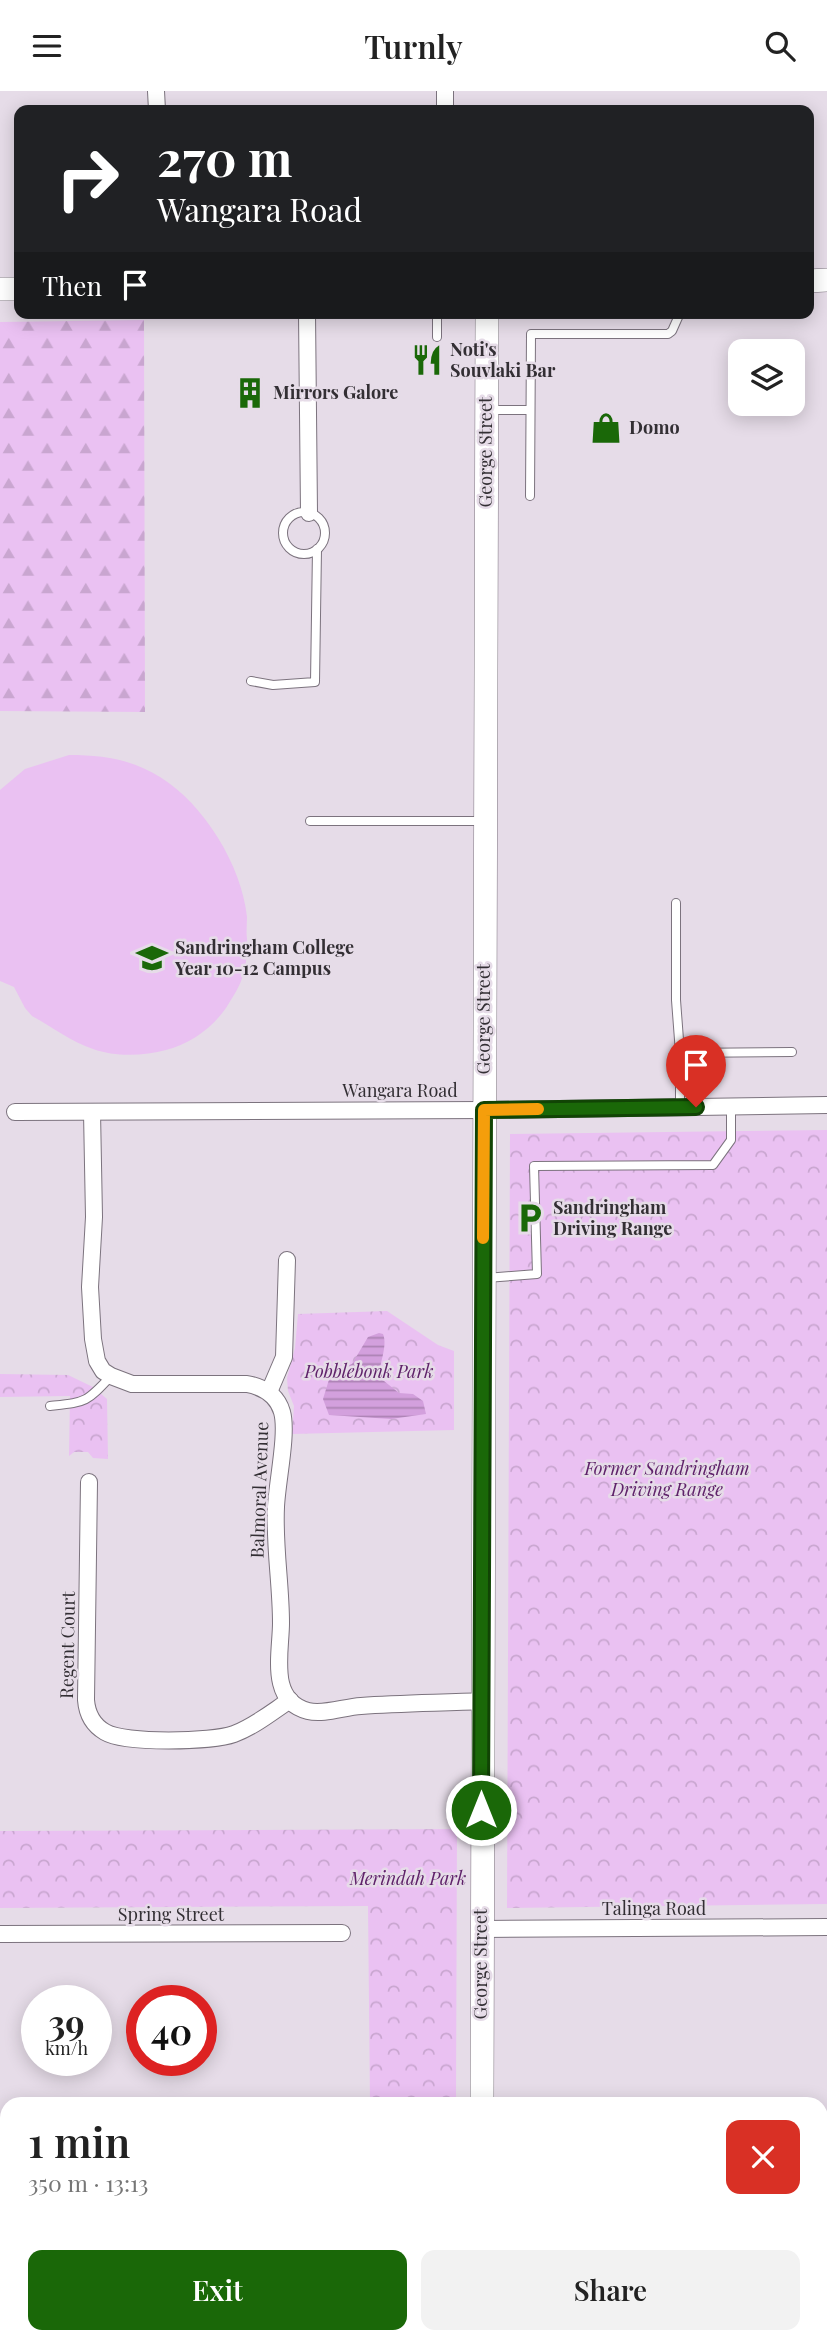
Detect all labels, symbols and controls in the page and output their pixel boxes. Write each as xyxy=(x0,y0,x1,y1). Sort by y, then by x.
text: Turnly xyxy=(364,24,463,67)
icon: menu xyxy=(28,27,66,65)
icon: search xyxy=(761,27,799,65)
text: 270 m xyxy=(157,124,292,189)
icon: right xyxy=(42,133,133,224)
text: Wangara Road xyxy=(157,187,362,230)
icon: arrive xyxy=(116,266,154,304)
text: Then xyxy=(42,268,102,303)
place label: Noti's Souvlaki Bar xyxy=(450,337,556,382)
map controls xyxy=(728,339,805,416)
button: layers xyxy=(728,339,805,416)
restaurant icon: Noti's Souvlaki Bar xyxy=(410,343,444,377)
building icon: Mirrors Galore xyxy=(233,376,267,410)
place label: Mirrors Galore xyxy=(273,380,398,404)
street label: George Street xyxy=(473,396,497,507)
shop icon: Domo xyxy=(589,411,623,445)
place label: Domo xyxy=(629,415,680,439)
place label: Sandringham College Year 10-12 Campus xyxy=(174,935,354,980)
school or university icon: Sandringham College Year 10-12 Campus xyxy=(135,941,169,975)
street label: George Street xyxy=(471,963,495,1074)
pin xyxy=(666,1035,726,1107)
icon: arrive xyxy=(677,1046,715,1084)
street label: Wangara Road xyxy=(341,1078,458,1102)
place label: Sandringham Driving Range xyxy=(553,1195,672,1240)
parking icon: Sandringham Driving Range xyxy=(513,1201,547,1235)
park label: Pobblebonk Park xyxy=(304,1359,433,1383)
street label: Balmoral Avenue xyxy=(245,1421,273,1559)
park label: Former Sandringham Driving Range xyxy=(583,1456,750,1501)
street label: Regent Court xyxy=(54,1590,80,1699)
position arrow xyxy=(444,1773,518,1847)
park label: Merindah Park xyxy=(349,1866,466,1890)
street label: Talinga Road xyxy=(602,1896,707,1920)
street label: Spring Street xyxy=(118,1902,225,1926)
street label: George Street xyxy=(468,1908,492,2019)
speed limit sign: 40 xyxy=(126,1985,217,2076)
text: 39 xyxy=(48,1998,85,2045)
text: km/h xyxy=(45,2036,88,2060)
text: 1 min xyxy=(28,2113,130,2169)
button: close xyxy=(726,2120,800,2194)
text: 350 m · 13:13 xyxy=(28,2167,149,2198)
button: Exit xyxy=(28,2250,407,2330)
button: Share xyxy=(421,2250,800,2330)

